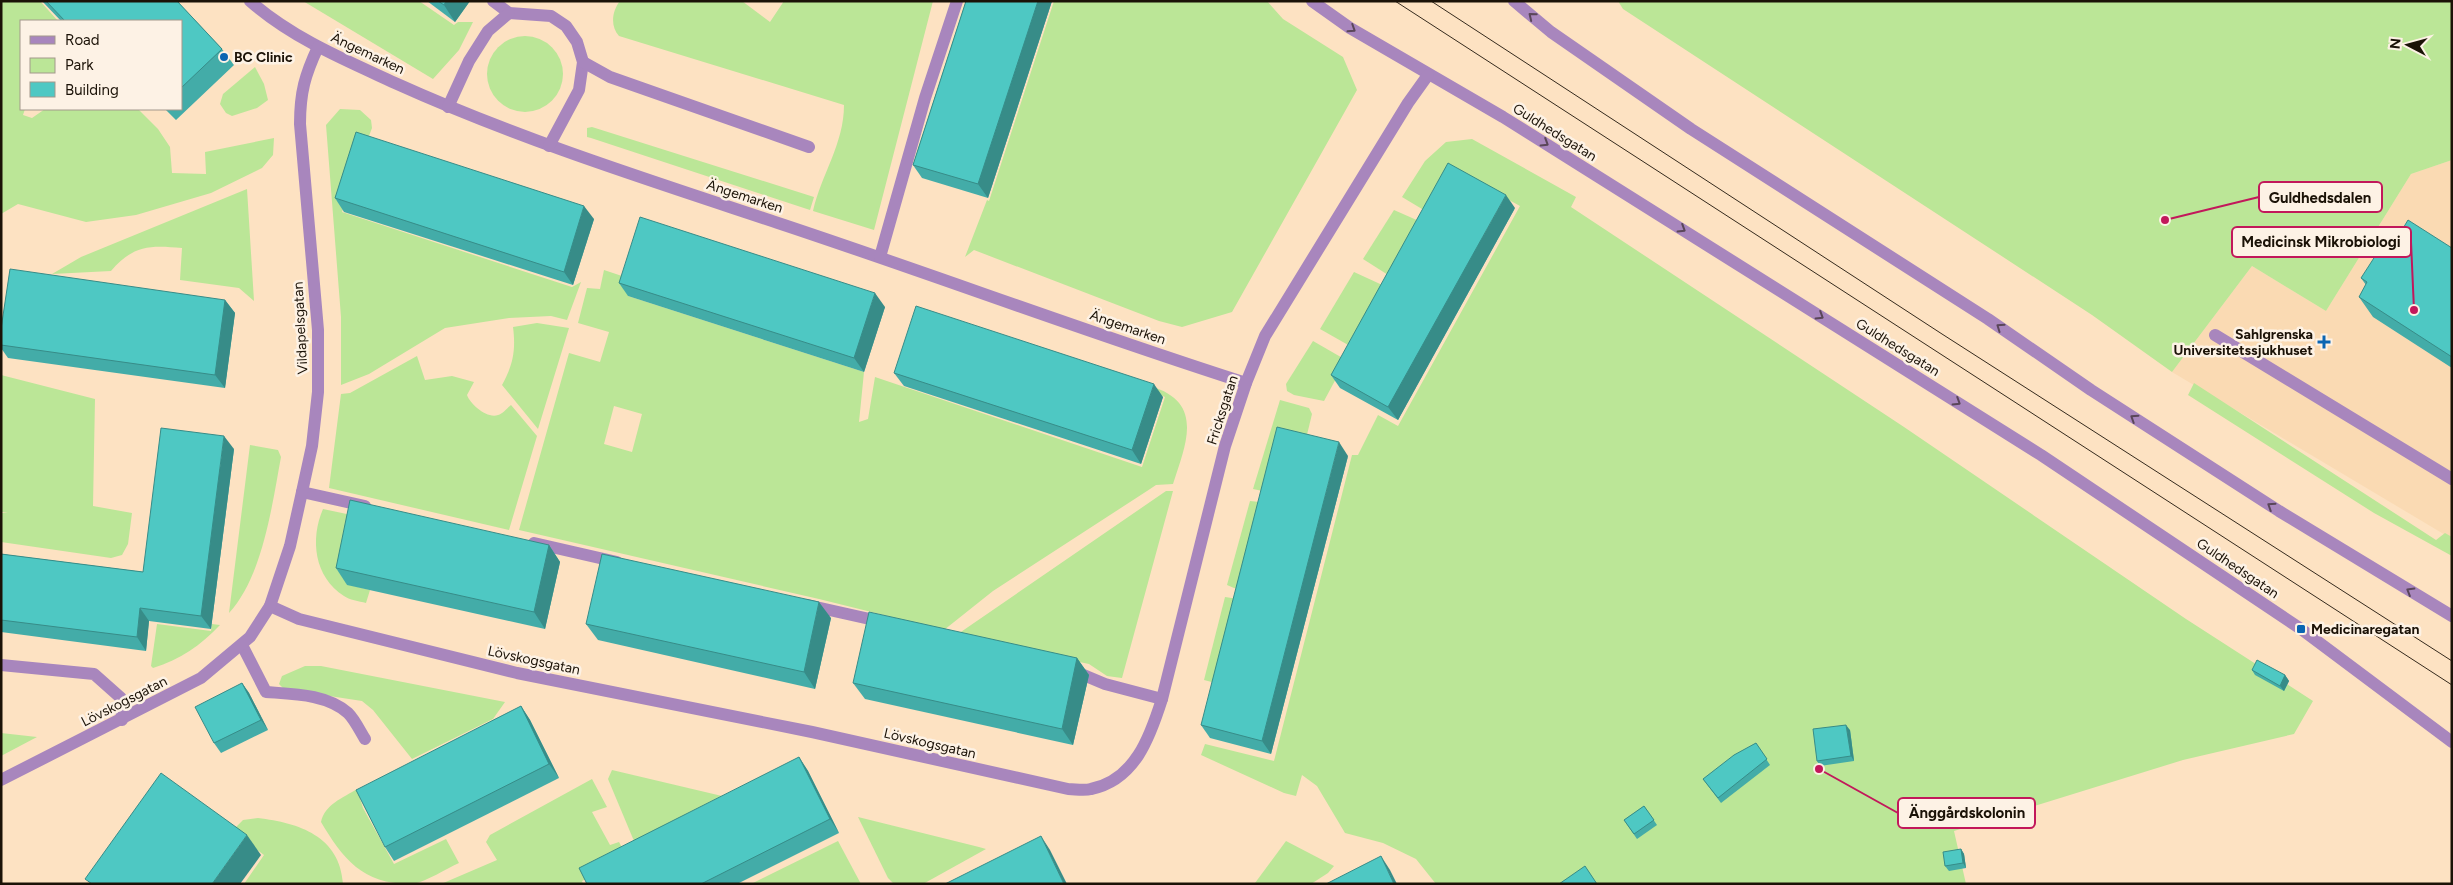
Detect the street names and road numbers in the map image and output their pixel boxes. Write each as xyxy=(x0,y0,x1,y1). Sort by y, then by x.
street label: Ängemarken xyxy=(328,29,407,78)
street label: Guldhedsgatan xyxy=(1510,100,1600,165)
street label: Ängemarken xyxy=(705,176,785,217)
street label: Vildapelsgatan xyxy=(290,281,311,375)
street label: Ängemarken xyxy=(1088,307,1168,348)
street label: Guldhedsgatan xyxy=(1853,315,1943,380)
street label: Fricksgatan xyxy=(1203,373,1242,447)
street label: Guldhedsgatan xyxy=(2193,535,2282,602)
street label: Lövskogsgatan xyxy=(486,642,582,679)
street label: Lövskogsgatan xyxy=(78,672,170,730)
street label: Lövskogsgatan xyxy=(882,725,978,762)

